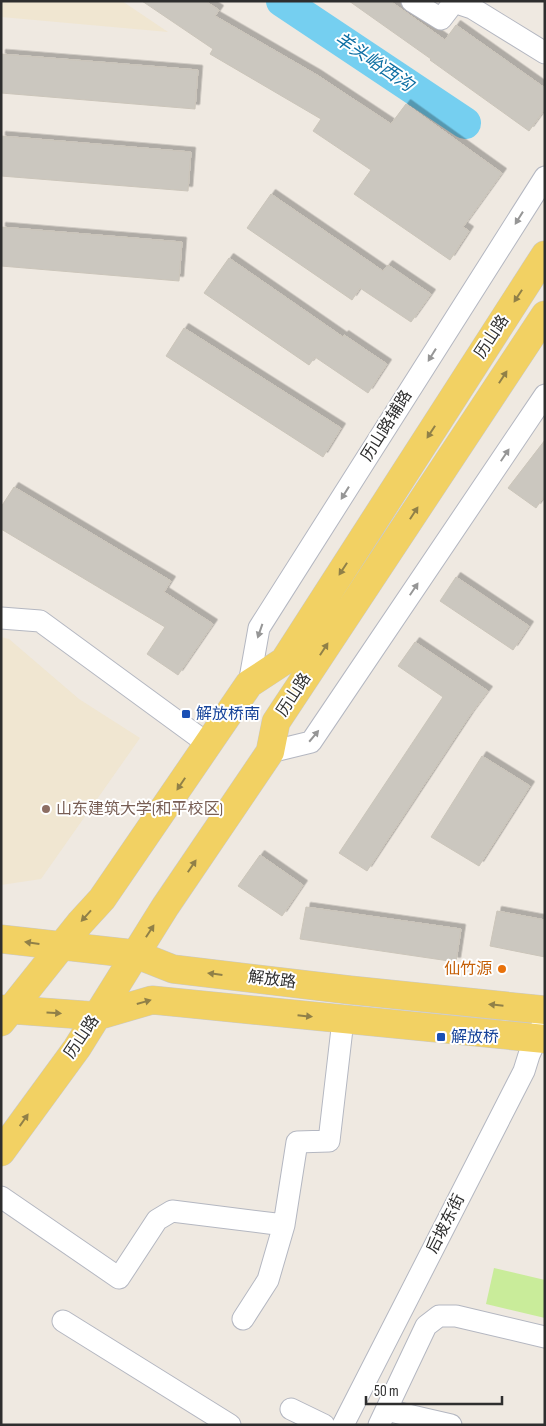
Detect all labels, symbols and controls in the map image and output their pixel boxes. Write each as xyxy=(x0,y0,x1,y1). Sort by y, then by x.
water label: 羊头峪西沟 xyxy=(331,28,419,97)
one-way arrow xyxy=(514,211,523,225)
one-way arrow xyxy=(514,289,523,302)
street label: 历山路 xyxy=(471,312,513,362)
one-way arrow xyxy=(427,349,436,362)
one-way arrow xyxy=(498,371,508,384)
street label: 历山路辅路 xyxy=(358,387,416,465)
one-way arrow xyxy=(426,426,435,439)
one-way arrow xyxy=(500,448,509,461)
one-way arrow xyxy=(340,486,349,499)
one-way arrow xyxy=(409,506,419,520)
one-way arrow xyxy=(338,563,348,576)
one-way arrow xyxy=(409,583,419,596)
one-way arrow xyxy=(255,623,263,638)
one-way arrow xyxy=(319,642,329,655)
street label: 历山路 xyxy=(273,670,315,720)
place label: 解放桥南 xyxy=(196,705,260,724)
marker: 解放桥南 xyxy=(180,708,192,720)
one-way arrow xyxy=(308,730,319,743)
one-way arrow xyxy=(176,777,185,791)
place label: 山东建筑大学(和平校区) xyxy=(56,800,223,819)
marker: 山东建筑大学(和平校区) xyxy=(40,803,52,815)
one-way arrow xyxy=(187,860,197,873)
one-way arrow xyxy=(80,910,92,922)
one-way arrow xyxy=(145,924,155,937)
one-way arrow xyxy=(24,938,40,946)
place label: 仙竹源 xyxy=(444,960,492,979)
marker: 仙竹源 xyxy=(496,963,508,975)
street label: 解放路 xyxy=(247,968,297,992)
one-way arrow xyxy=(207,970,223,978)
one-way arrow xyxy=(136,998,151,1006)
one-way arrow xyxy=(488,1001,504,1009)
one-way arrow xyxy=(46,1010,62,1018)
street label: 历山路 xyxy=(61,1012,103,1062)
one-way arrow xyxy=(297,1012,313,1020)
place label: 解放桥 xyxy=(451,1028,499,1047)
marker: 解放桥 xyxy=(435,1031,447,1043)
one-way arrow xyxy=(19,1114,29,1127)
street label: 后坡东街 xyxy=(423,1191,469,1257)
scale bar xyxy=(366,1374,502,1406)
text: 50 m xyxy=(374,1382,399,1401)

